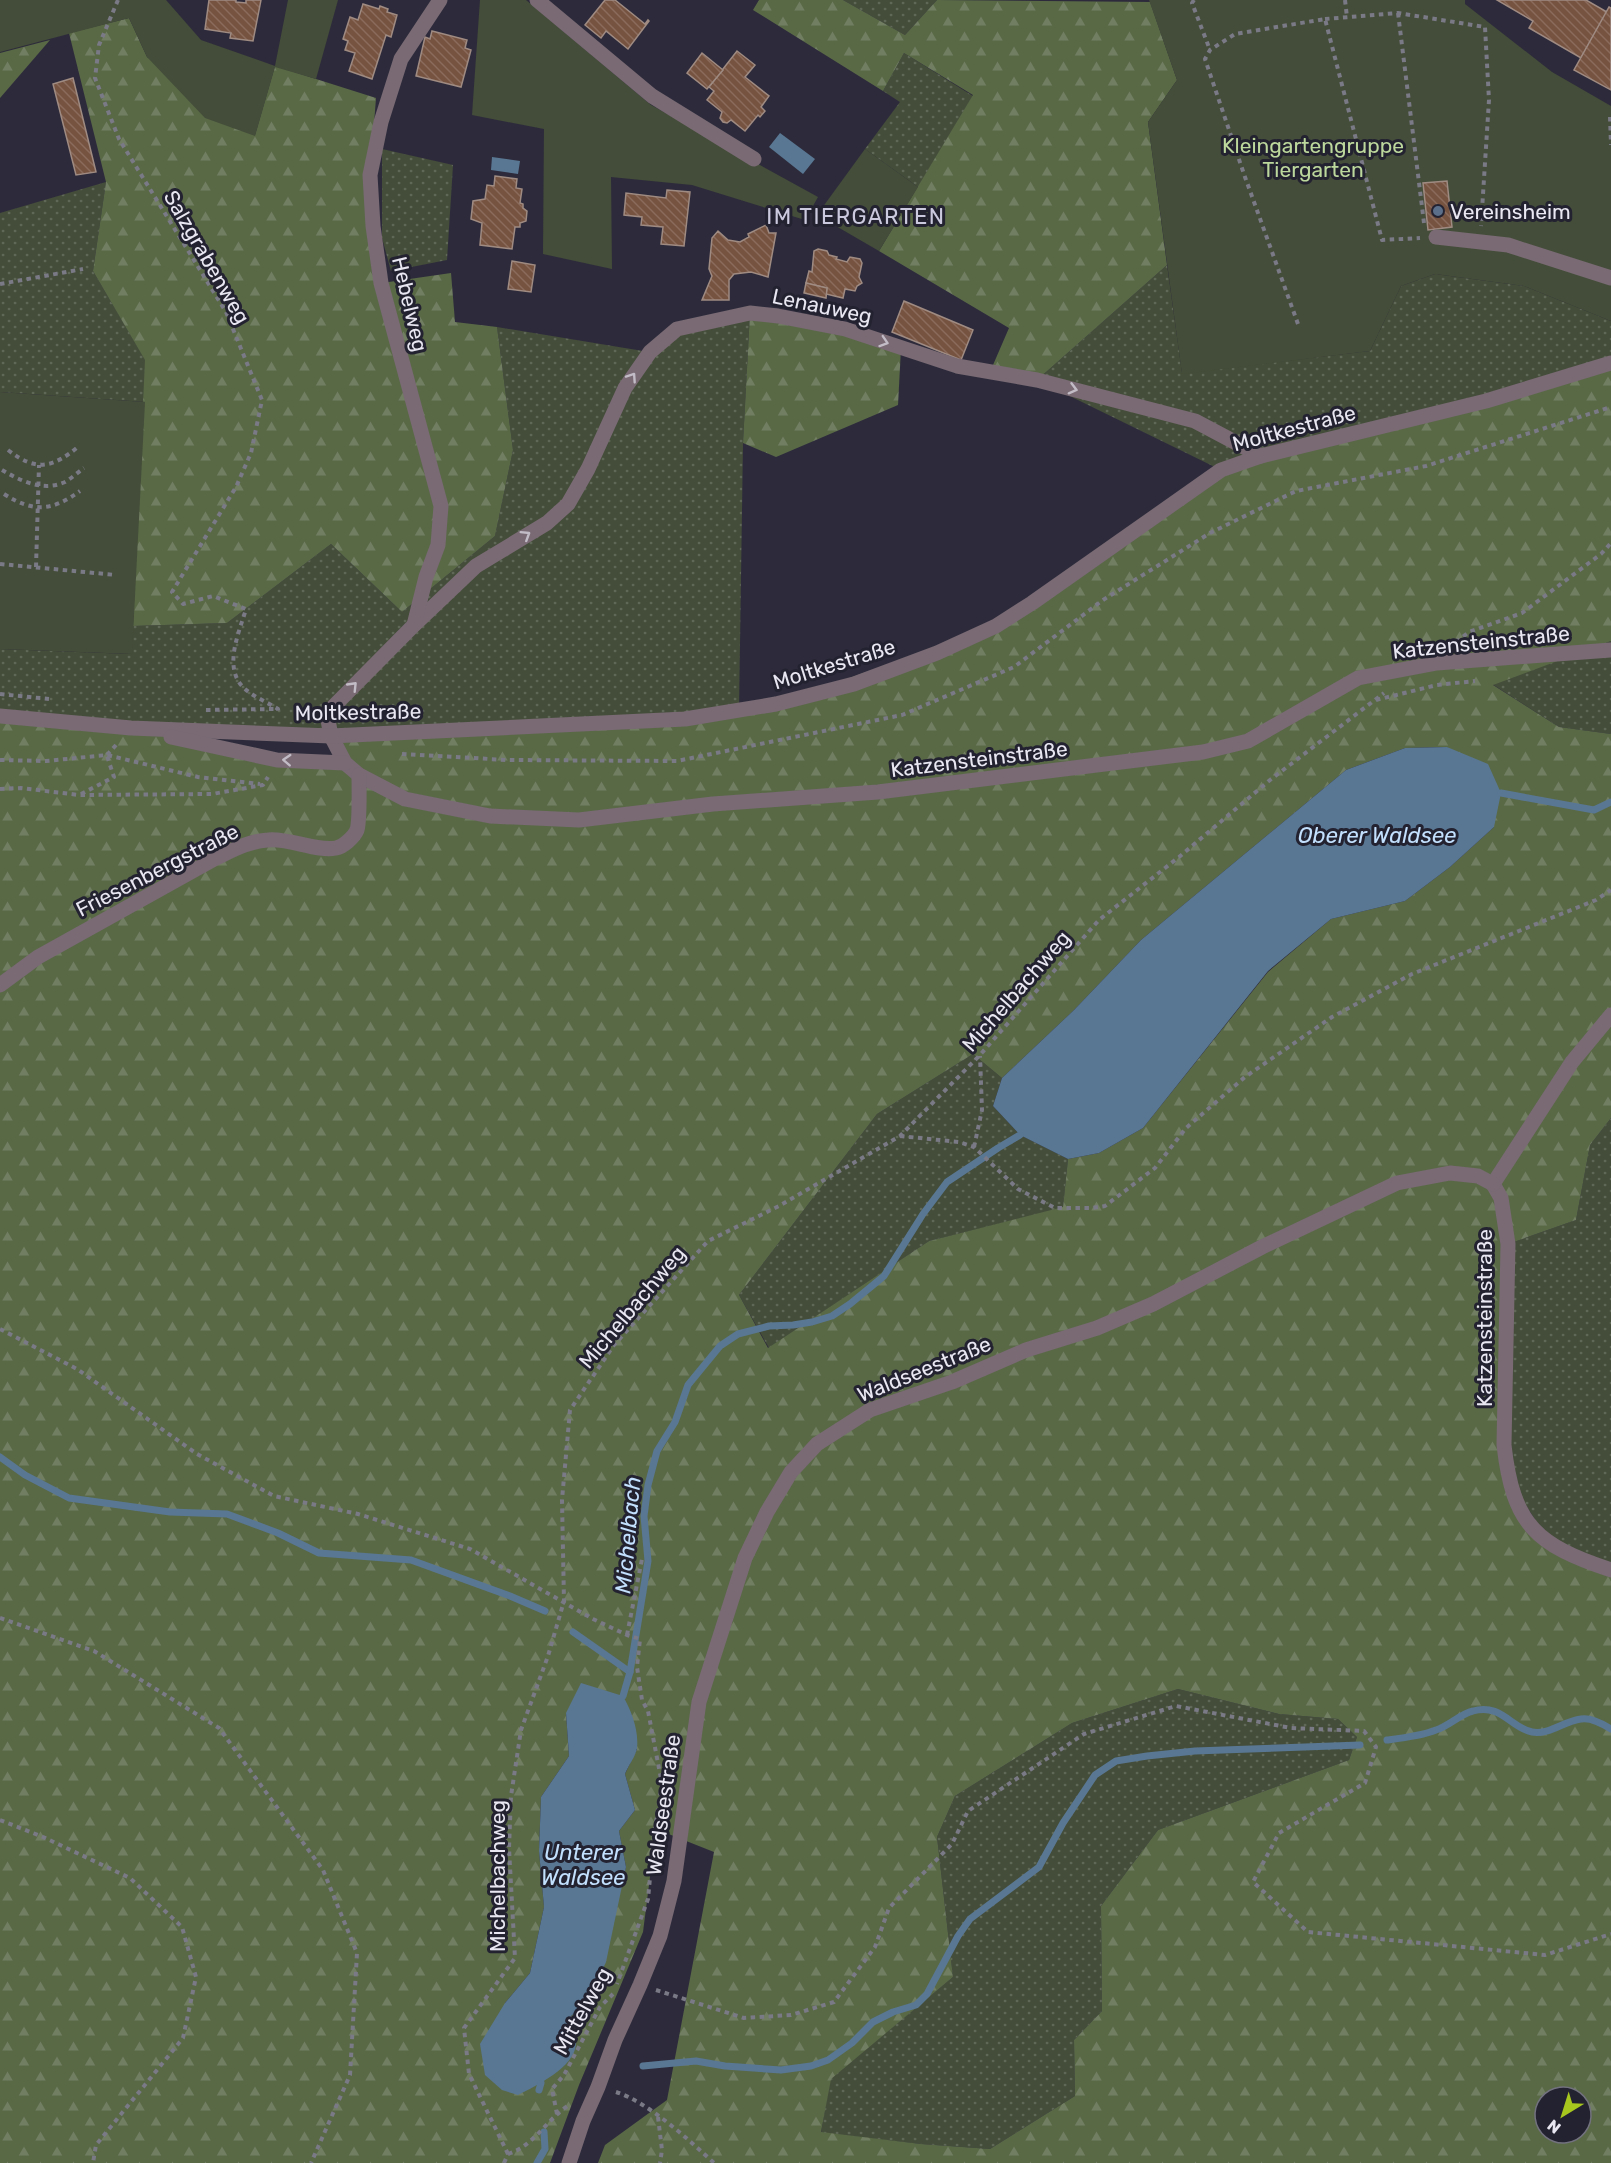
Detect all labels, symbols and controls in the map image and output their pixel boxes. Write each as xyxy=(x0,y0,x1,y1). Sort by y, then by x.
park label: Kleingartengruppe Tiergarten xyxy=(1222,133,1404,182)
street label: Salzgrabenweg xyxy=(159,186,255,328)
place label: Vereinsheim xyxy=(1450,199,1571,224)
district label: IM TIERGARTEN xyxy=(766,203,946,230)
marker: Vereinsheim xyxy=(1431,204,1445,218)
street label: Hebelweg xyxy=(387,254,433,354)
street label: Lenauweg xyxy=(770,283,874,329)
one-way arrow xyxy=(878,335,889,347)
one-way arrow xyxy=(625,373,636,384)
one-way arrow xyxy=(1068,382,1078,395)
street label: Moltkestraße xyxy=(1230,400,1358,456)
one-way arrow xyxy=(520,531,530,543)
street label: Katzensteinstraße xyxy=(1391,620,1571,664)
street label: Moltkestraße xyxy=(770,634,898,694)
one-way arrow xyxy=(346,683,357,694)
street label: Moltkestraße xyxy=(295,698,421,726)
street label: Katzensteinstraße xyxy=(889,736,1069,782)
one-way arrow xyxy=(282,754,291,767)
street label: Friesenbergstraße xyxy=(72,818,242,922)
water label: Oberer Waldsee xyxy=(1298,822,1456,849)
street label: Michelbachweg xyxy=(957,925,1075,1057)
street label: Katzensteinstraße xyxy=(1472,1229,1497,1407)
street label: Michelbachweg xyxy=(574,1241,690,1373)
street label: Waldseestraße xyxy=(853,1331,995,1407)
water label: Michelbach xyxy=(609,1475,647,1595)
street label: Waldseestraße xyxy=(641,1733,685,1877)
street label: Michelbachweg xyxy=(485,1800,510,1952)
water label: Unterer Waldsee xyxy=(541,1839,625,1891)
street label: Mittelweg xyxy=(548,1963,616,2059)
north arrow xyxy=(1533,2085,1593,2145)
text: N xyxy=(1544,2115,1564,2137)

